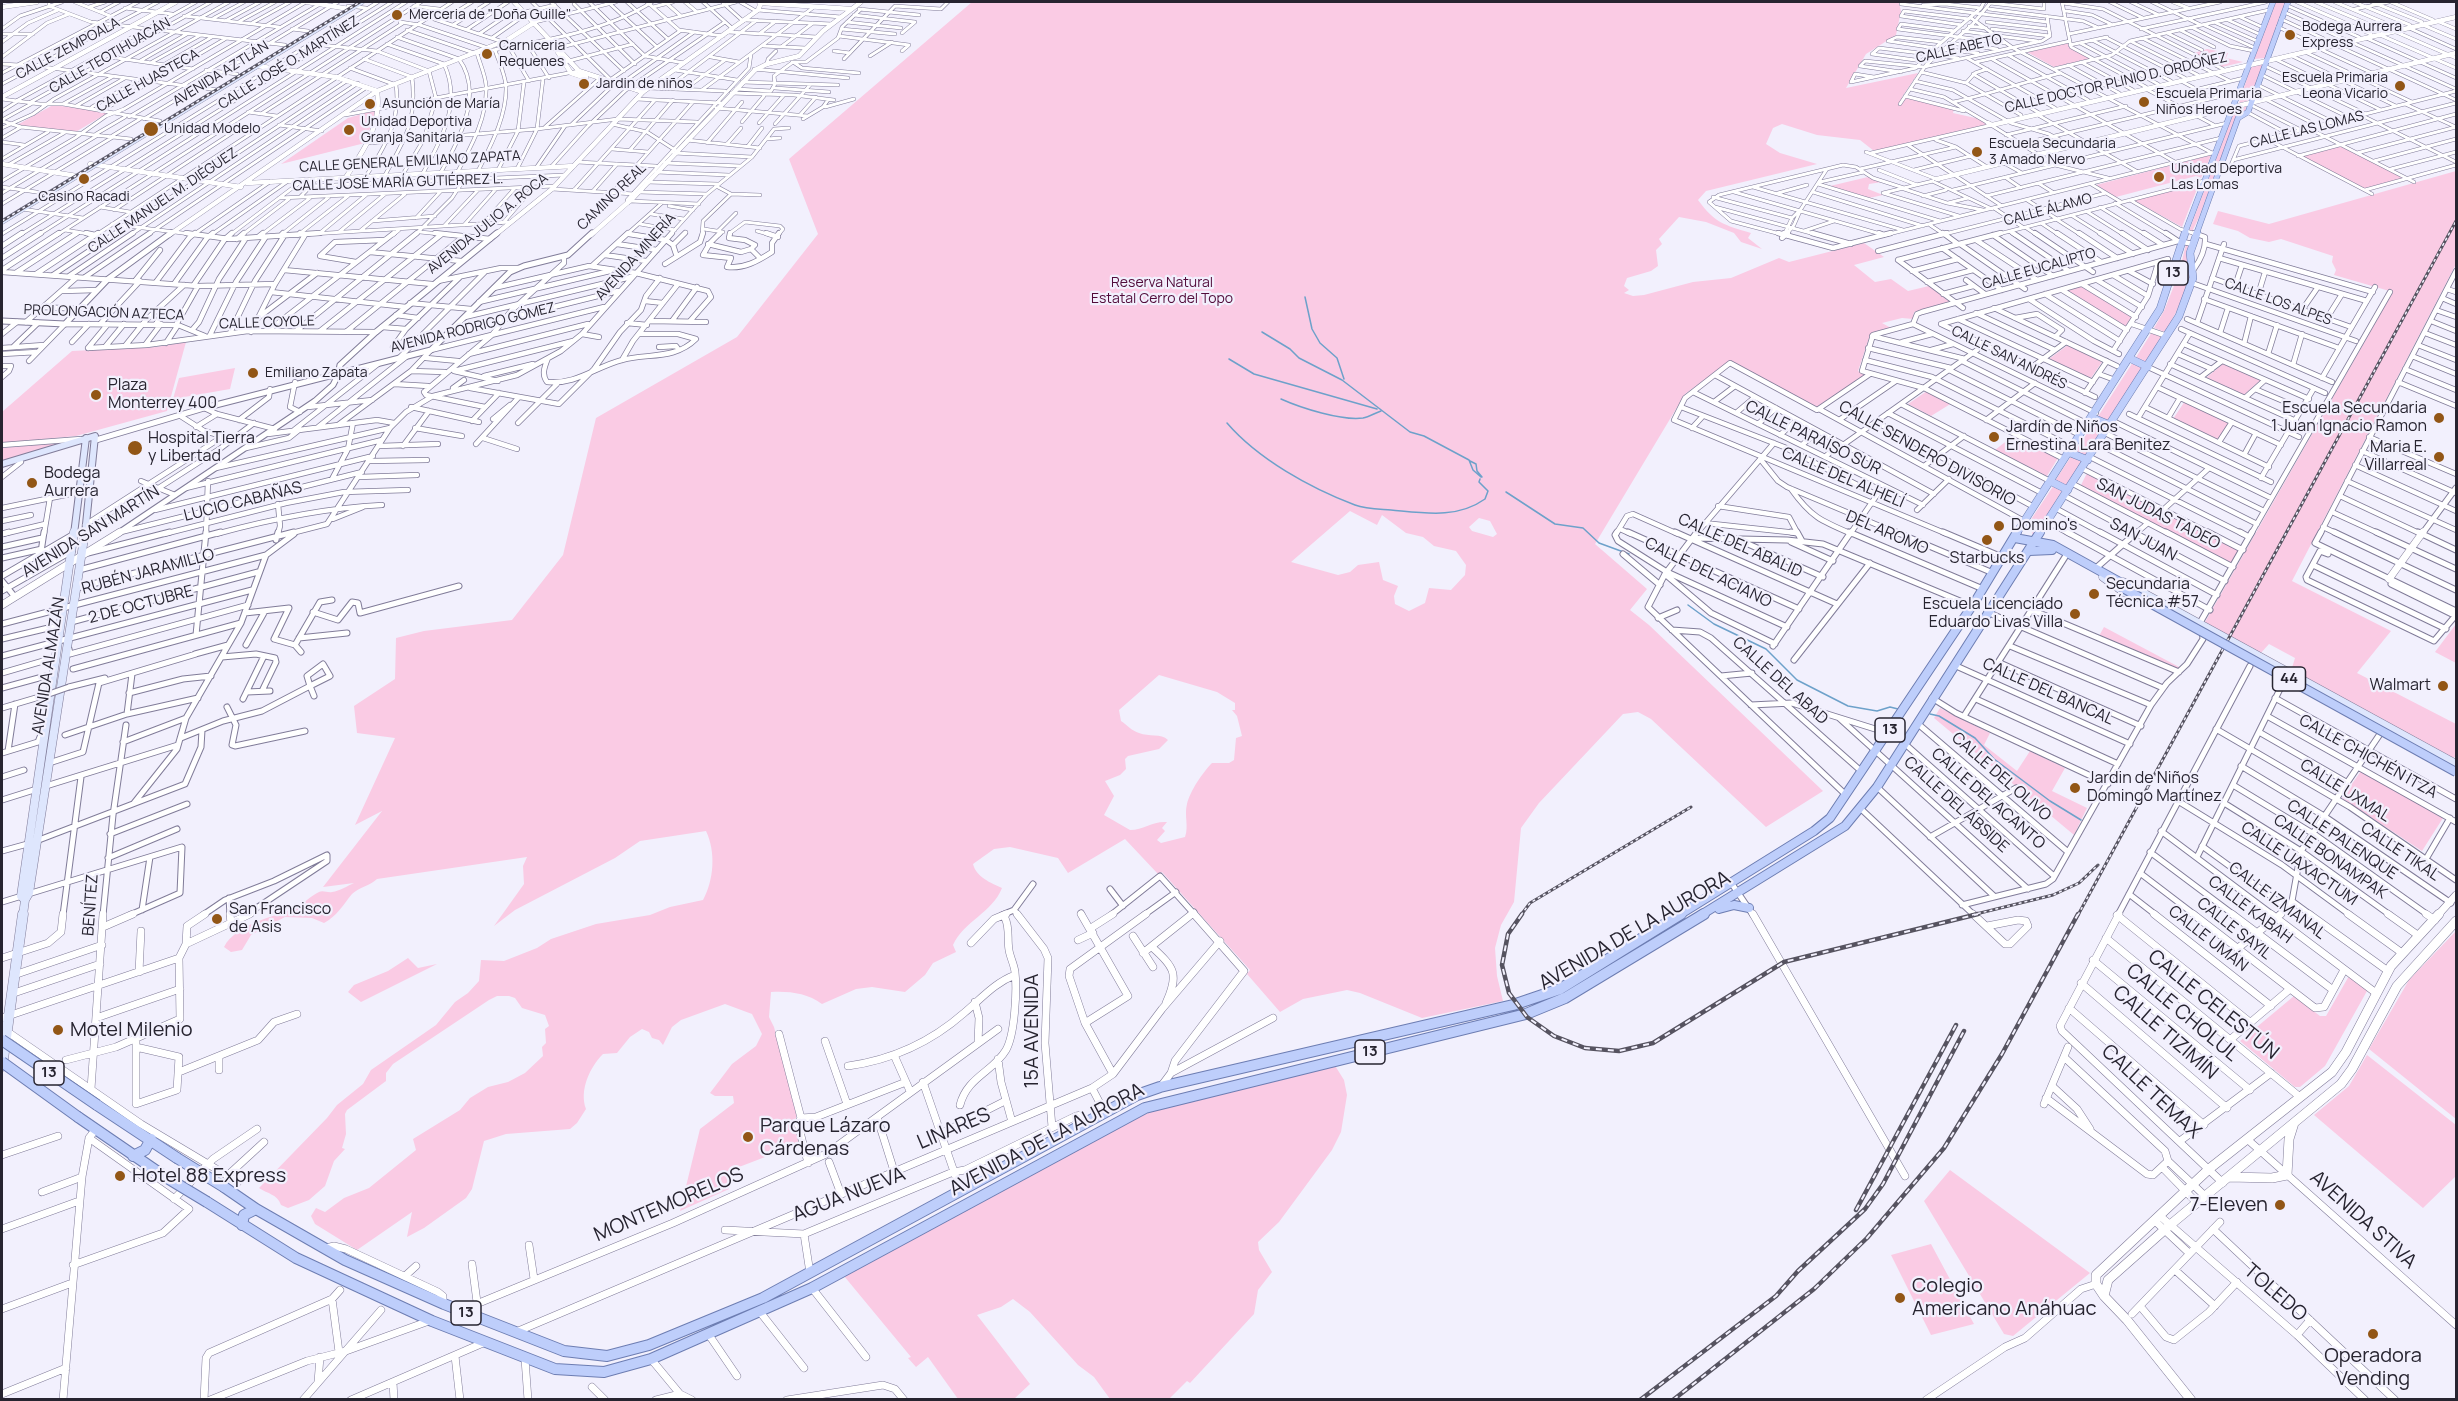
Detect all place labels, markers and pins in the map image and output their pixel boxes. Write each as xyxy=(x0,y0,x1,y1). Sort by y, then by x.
place label: Merceria de "Doña Guille" xyxy=(409,7,571,23)
marker: Merceria de "Doña Guille" xyxy=(390,8,404,22)
place label: Bodega Aurrera Express xyxy=(2302,19,2402,51)
marker: Bodega Aurrera Express xyxy=(2283,28,2297,42)
place label: Carniceria Requenes xyxy=(499,38,565,70)
marker: Carniceria Requenes xyxy=(480,47,494,61)
place label: Escuela Primaria Leona Vicario xyxy=(2282,70,2388,102)
place label: Jardin de niños xyxy=(596,76,693,92)
marker: Jardin de niños xyxy=(577,77,591,91)
marker: Escuela Primaria Leona Vicario xyxy=(2393,79,2407,93)
place label: Escuela Primaria Niños Heroes xyxy=(2156,86,2262,118)
marker: Escuela Primaria Niños Heroes xyxy=(2137,95,2151,109)
place label: Asunción de María xyxy=(382,96,500,112)
marker: Asunción de María xyxy=(363,97,377,111)
place label: Unidad Deportiva Granja Sanitaria xyxy=(361,114,472,146)
marker: Unidad Modelo xyxy=(142,120,160,138)
place label: Unidad Modelo xyxy=(164,121,261,137)
marker: Unidad Deportiva Granja Sanitaria xyxy=(342,123,356,137)
place label: Escuela Secundaria 3 Amado Nervo xyxy=(1989,136,2116,168)
marker: Escuela Secundaria 3 Amado Nervo xyxy=(1970,145,1984,159)
place label: Unidad Deportiva Las Lomas xyxy=(2171,161,2282,194)
marker: Unidad Deportiva Las Lomas xyxy=(2152,170,2166,184)
marker: Casino Racadi xyxy=(77,172,91,186)
place label: Casino Racadi xyxy=(38,189,130,205)
place label: Emiliano Zapata xyxy=(265,365,368,381)
marker: Emiliano Zapata xyxy=(246,366,260,380)
place label: Plaza Monterrey 400 xyxy=(108,376,217,414)
marker: Plaza Monterrey 400 xyxy=(89,388,103,402)
place label: Escuela Secundaria 1 Juan Ignacio Ramon xyxy=(2271,399,2427,437)
marker: Escuela Secundaria 1 Juan Ignacio Ramon xyxy=(2432,411,2446,425)
place label: Jardín de Niños Ernestina Lara Benitez xyxy=(2006,418,2170,456)
place label: Hospital Tierra y Libertad xyxy=(148,429,255,467)
marker: Jardín de Niños Ernestina Lara Benitez xyxy=(1987,430,2001,444)
place label: Maria E. Villarreal xyxy=(2364,438,2427,476)
marker: Hospital Tierra y Libertad xyxy=(126,439,144,457)
marker: Maria E. Villarreal xyxy=(2432,450,2446,464)
place label: Bodega Aurrera xyxy=(44,464,100,502)
marker: Bodega Aurrera xyxy=(25,476,39,490)
place label: Domino's xyxy=(2011,516,2077,536)
marker: Domino's xyxy=(1992,519,2006,533)
marker: Starbucks xyxy=(1980,533,1994,547)
place label: Starbucks xyxy=(1950,549,2024,569)
place label: Secundaria Técnica #57 xyxy=(2106,575,2199,613)
marker: Secundaria Técnica #57 xyxy=(2087,587,2101,601)
place label: Escuela Licenciado Eduardo Livas Villa xyxy=(1923,595,2063,633)
marker: Escuela Licenciado Eduardo Livas Villa xyxy=(2068,607,2082,621)
place label: Walmart xyxy=(2369,676,2431,696)
marker: Walmart xyxy=(2436,679,2450,693)
place label: Jardin de Niños Domingo Martínez xyxy=(2087,769,2222,807)
marker: Jardin de Niños Domingo Martínez xyxy=(2068,781,2082,795)
place label: San Francisco de Asis xyxy=(229,900,331,938)
marker: San Francisco de Asis xyxy=(210,912,224,926)
place label: Motel Milenio xyxy=(70,1018,193,1042)
marker: Motel Milenio xyxy=(51,1023,65,1037)
place label: Parque Lázaro Cárdenas xyxy=(760,1114,891,1161)
marker: Parque Lázaro Cárdenas xyxy=(741,1130,755,1144)
place label: Hotel 88 Express xyxy=(132,1164,286,1188)
marker: Hotel 88 Express xyxy=(113,1169,127,1183)
place label: 7-Eleven xyxy=(2189,1193,2268,1217)
marker: 7-Eleven xyxy=(2273,1198,2287,1212)
place label: Colegio Americano Anáhuac xyxy=(1912,1274,2096,1321)
marker: Colegio Americano Anáhuac xyxy=(1893,1291,1907,1305)
marker: Operadora Vending xyxy=(2366,1327,2380,1341)
place label: Operadora Vending xyxy=(2324,1344,2422,1391)

